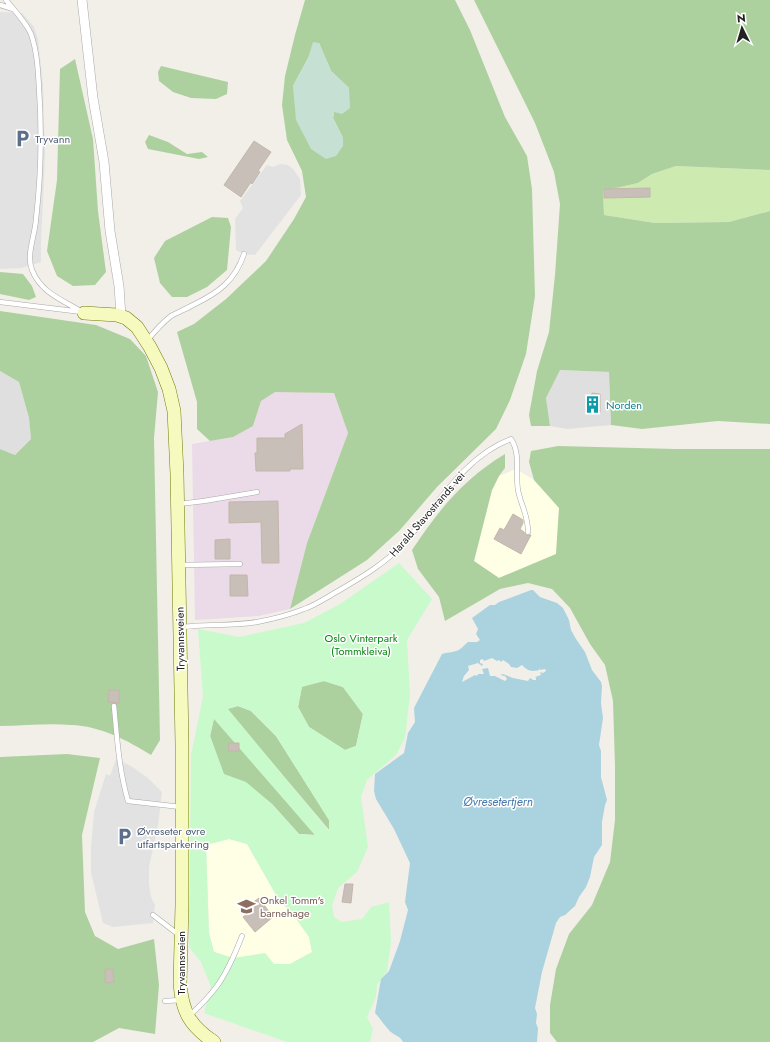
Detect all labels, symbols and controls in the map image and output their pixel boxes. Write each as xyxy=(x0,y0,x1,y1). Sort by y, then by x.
north arrow xyxy=(722,8,762,48)
text: N xyxy=(736,10,746,26)
parking icon: Tryvann xyxy=(12,129,32,149)
place label: Tryvann xyxy=(35,131,70,147)
building icon: Norden xyxy=(583,395,603,415)
place label: Norden xyxy=(606,397,642,413)
street label: Harald Stavostrands vei xyxy=(386,468,469,560)
street label: Tryvannsveien xyxy=(171,607,189,671)
park label: Oslo Vinterpark (Tommkleiva) xyxy=(324,630,398,659)
water label: Øvresetertjern xyxy=(463,793,533,811)
place label: Øvreseter øvre utfartsparkering xyxy=(137,823,209,852)
parking icon: Øvreseter øvre utfartsparkering xyxy=(114,827,134,847)
place label: Onkel Tomm's barnehage xyxy=(260,892,325,921)
school or university icon: Onkel Tomm's barnehage xyxy=(237,896,257,916)
street label: Tryvannsveien xyxy=(173,931,189,995)

